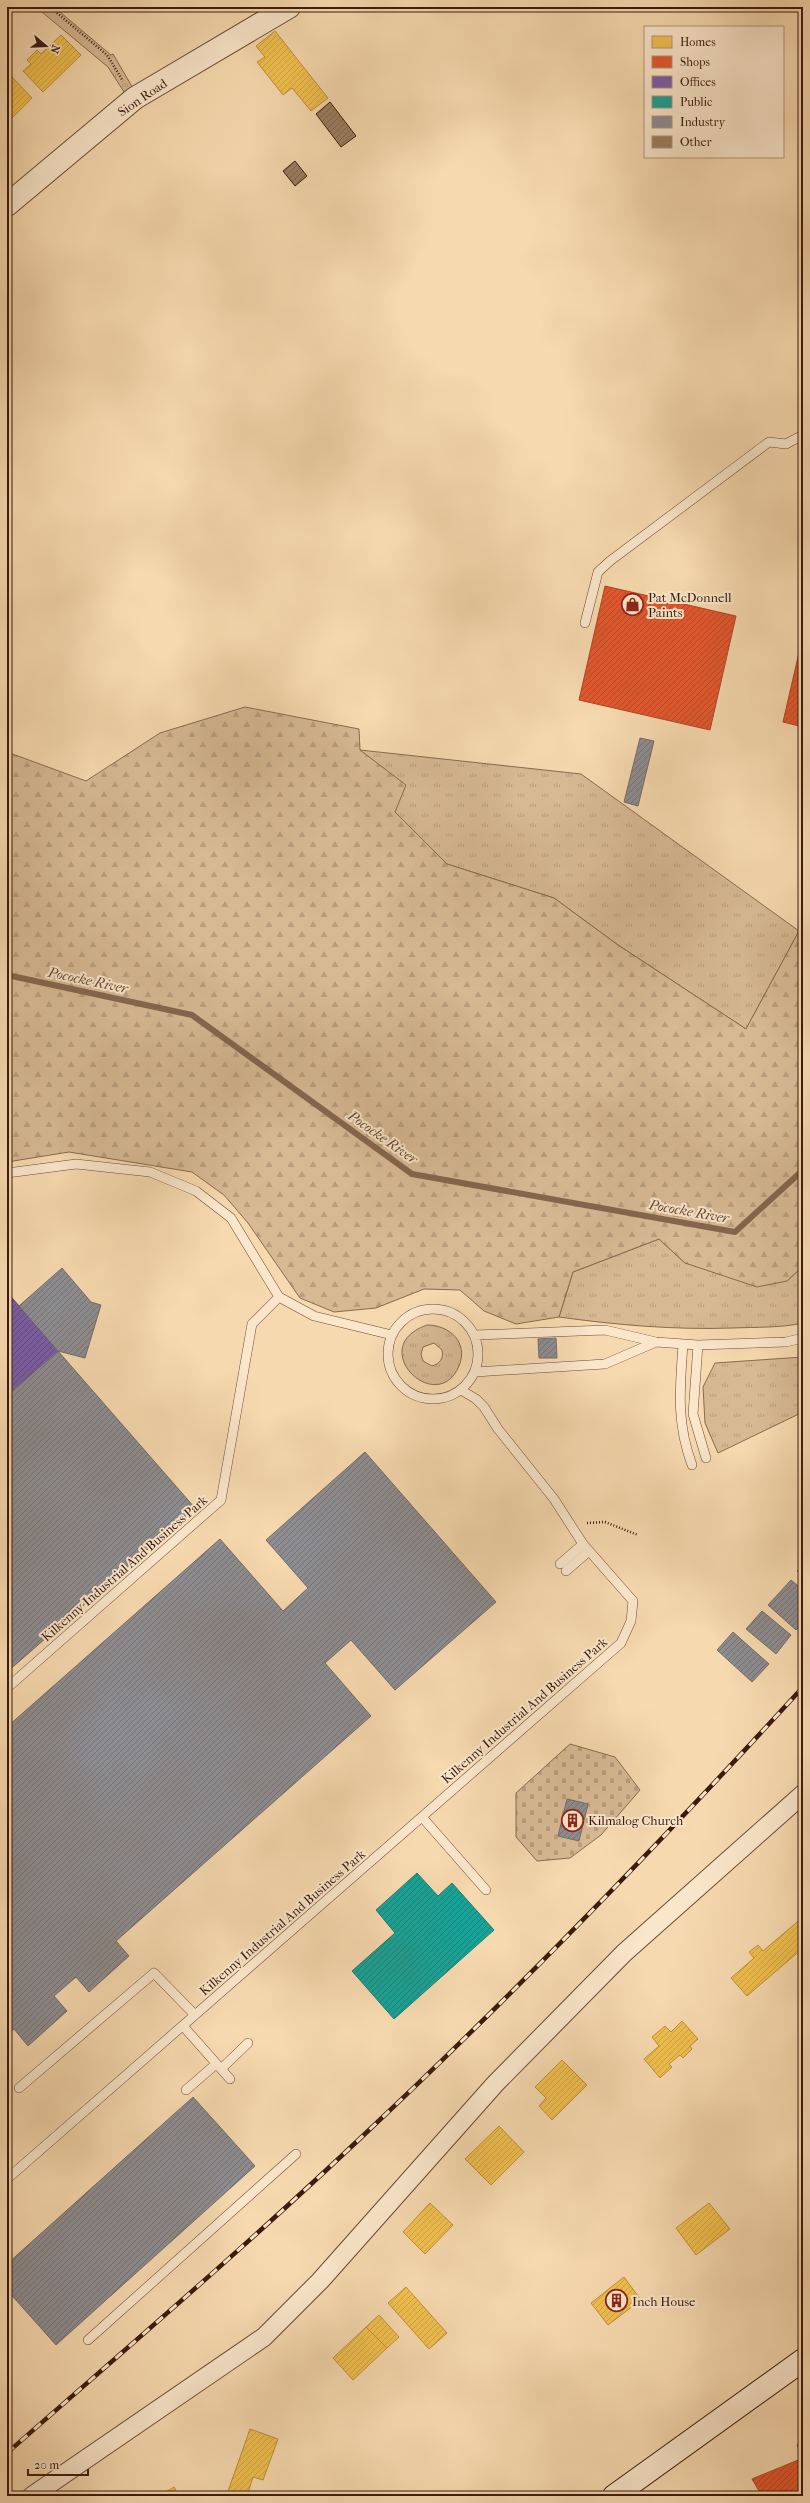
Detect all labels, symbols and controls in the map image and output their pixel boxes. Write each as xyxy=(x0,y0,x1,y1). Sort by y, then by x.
north arrow xyxy=(26,26,66,66)
legend xyxy=(644,26,784,158)
text: Homes xyxy=(680,35,716,49)
text: N xyxy=(47,43,62,56)
text: Shops xyxy=(680,55,710,69)
street label: Sion Road xyxy=(115,75,171,119)
text: Offices xyxy=(680,75,716,89)
text: Public xyxy=(680,95,712,109)
text: Industry xyxy=(680,115,726,129)
text: Other xyxy=(680,135,712,149)
place label: Pat McDonnell Paints xyxy=(648,590,732,620)
shop icon: Pat McDonnell Paints xyxy=(619,591,645,617)
water label: Pococke River xyxy=(46,964,131,998)
water label: Pococke River xyxy=(344,1107,422,1169)
water label: Pococke River xyxy=(647,1196,732,1227)
street label: Kilkenny Industrial And Business Park xyxy=(38,1492,211,1644)
street label: Kilkenny Industrial And Business Park xyxy=(438,1634,611,1786)
building icon: Kilmalog Church xyxy=(560,1807,586,1833)
place label: Kilmalog Church xyxy=(588,1813,684,1828)
street label: Kilkenny Industrial And Business Park xyxy=(196,1846,369,1998)
building icon: Inch House xyxy=(603,2288,629,2314)
place label: Inch House xyxy=(632,2294,696,2309)
scale bar xyxy=(28,2451,88,2477)
text: 20 m xyxy=(34,2458,59,2472)

